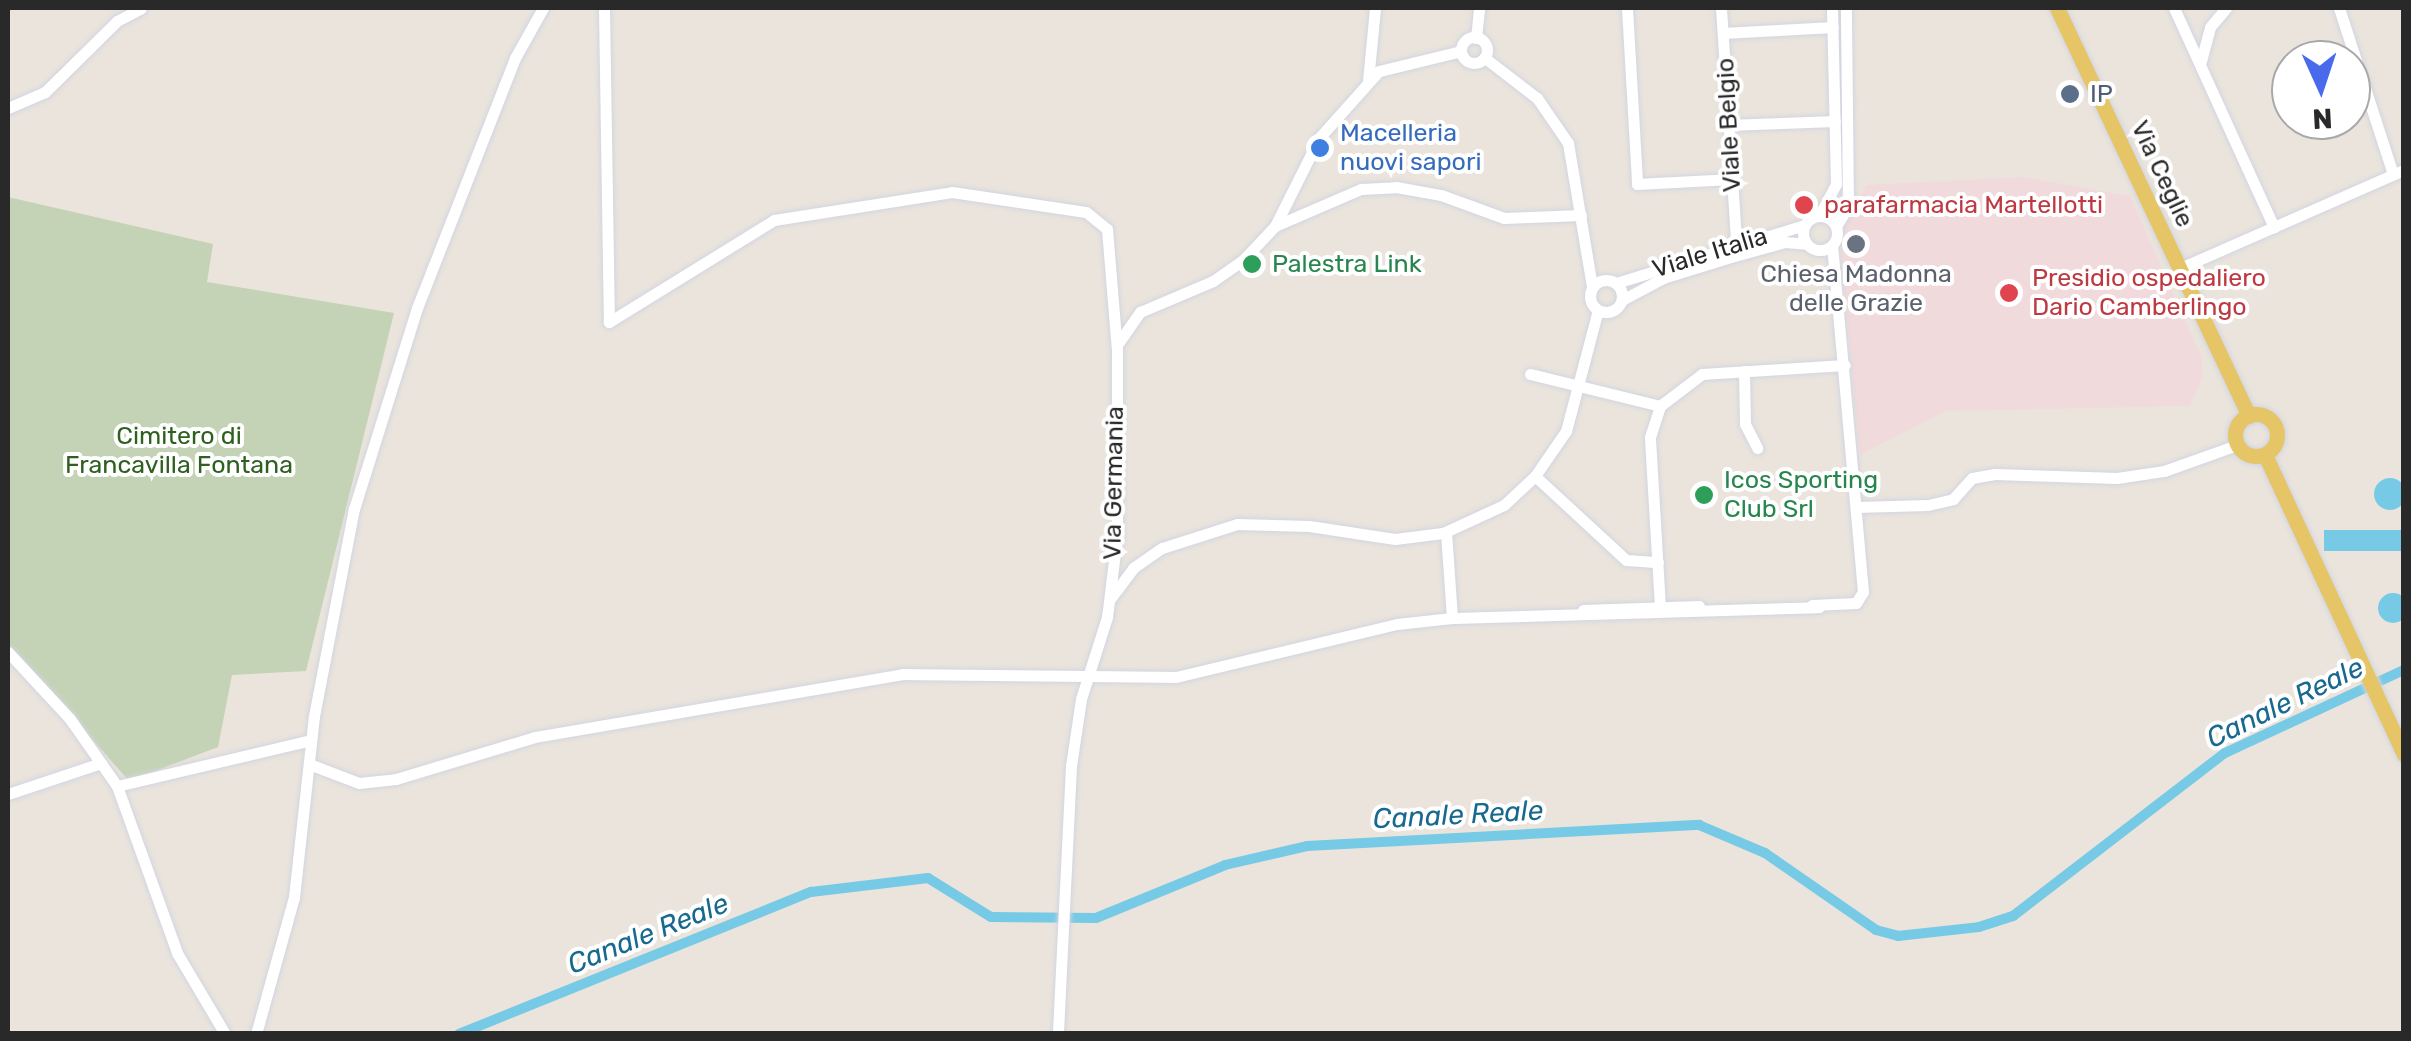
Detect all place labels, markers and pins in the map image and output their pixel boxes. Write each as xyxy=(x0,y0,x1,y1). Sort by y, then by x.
place label: IP xyxy=(2090,79,2113,109)
marker: IP xyxy=(2059,83,2081,105)
place label: Macelleria nuovi sapori xyxy=(1340,119,1481,178)
marker: Macelleria nuovi sapori xyxy=(1309,137,1331,159)
place label: parafarmacia Martellotti xyxy=(1824,190,2103,220)
marker: parafarmacia Martellotti xyxy=(1793,194,1815,216)
marker: Chiesa Madonna delle Grazie xyxy=(1845,233,1867,255)
place label: Palestra Link xyxy=(1272,249,1422,279)
marker: Palestra Link xyxy=(1241,253,1263,275)
place label: Chiesa Madonna delle Grazie xyxy=(1760,260,1952,319)
place label: Presidio ospedaliero Dario Camberlingo xyxy=(2032,264,2266,323)
marker: Presidio ospedaliero Dario Camberlingo xyxy=(1996,280,2022,306)
place label: Icos Sporting Club Srl xyxy=(1724,466,1878,525)
marker: Icos Sporting Club Srl xyxy=(1693,484,1715,506)

